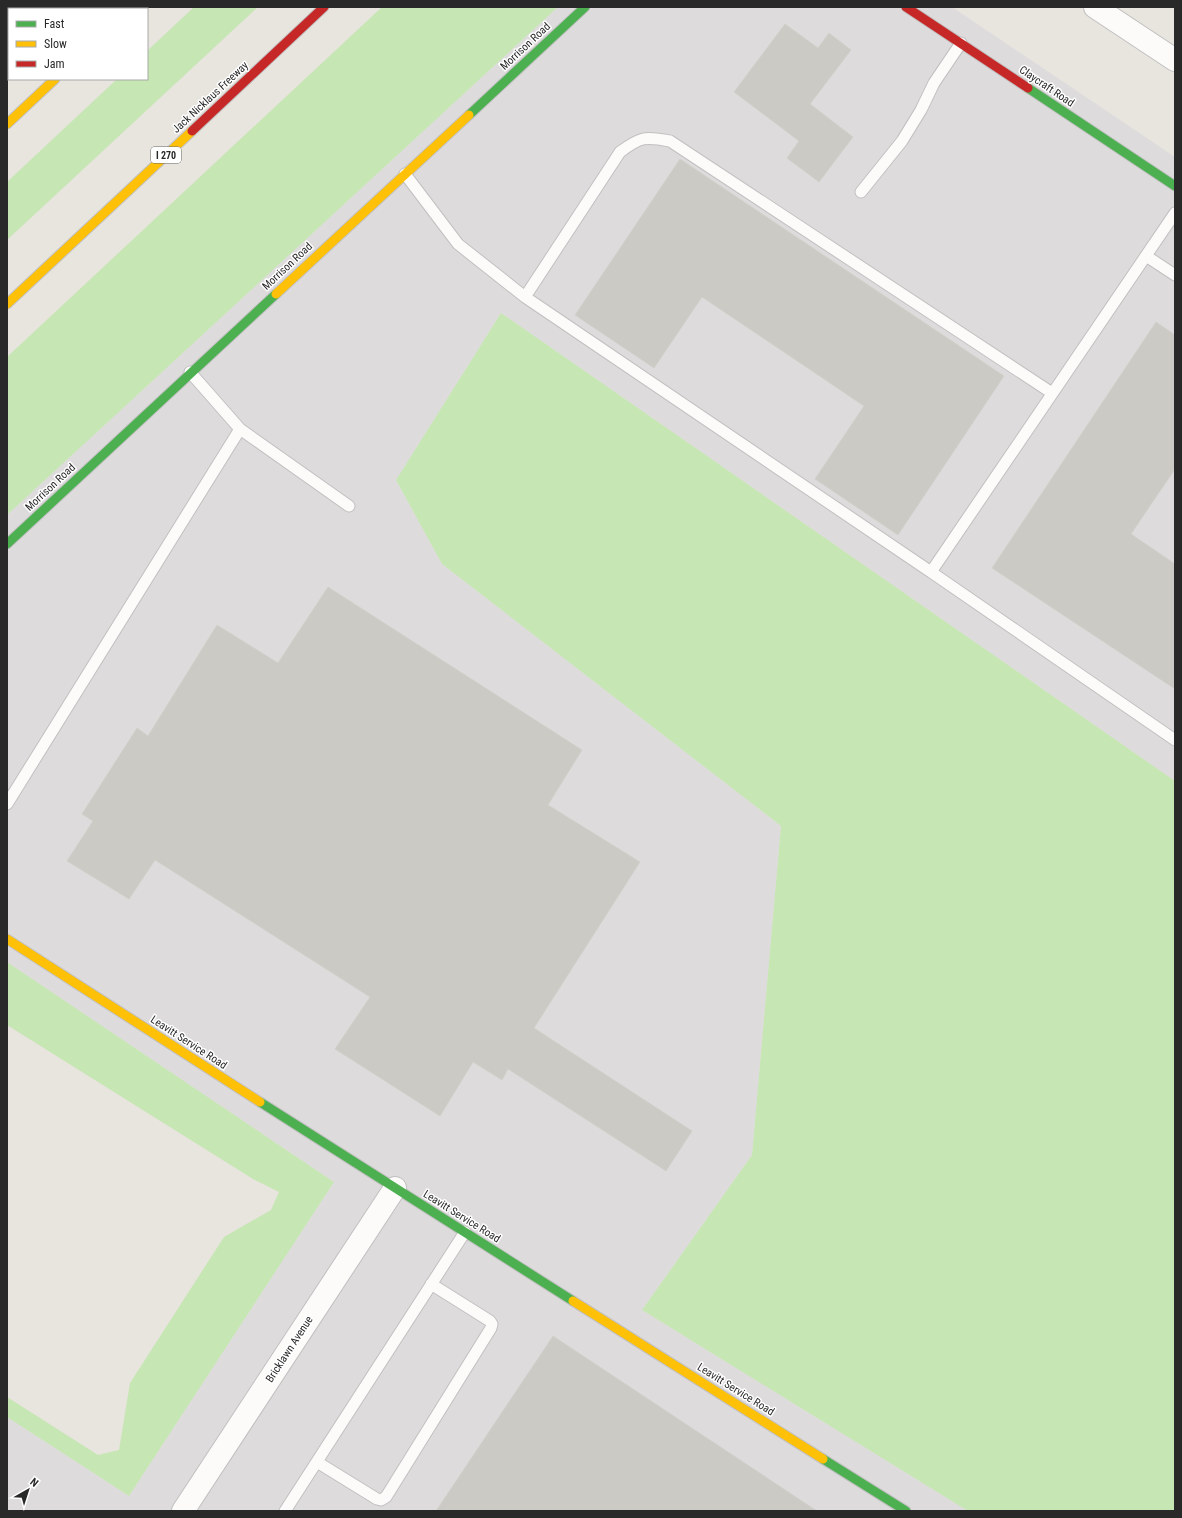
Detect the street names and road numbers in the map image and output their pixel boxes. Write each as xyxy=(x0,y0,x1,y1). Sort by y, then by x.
street label: Morrison Road xyxy=(498,20,553,73)
street label: Jack Nicklaus Freeway xyxy=(170,59,251,136)
street label: Claycraft Road xyxy=(1017,63,1077,110)
road number: I 270 xyxy=(151,147,181,163)
street label: Morrison Road xyxy=(260,240,315,293)
street label: Morrison Road xyxy=(23,461,78,514)
street label: Leavitt Service Road xyxy=(148,1013,229,1072)
street label: Leavitt Service Road xyxy=(421,1188,503,1245)
street label: Bricklawn Avenue xyxy=(263,1314,316,1385)
street label: Leavitt Service Road xyxy=(695,1361,777,1418)

